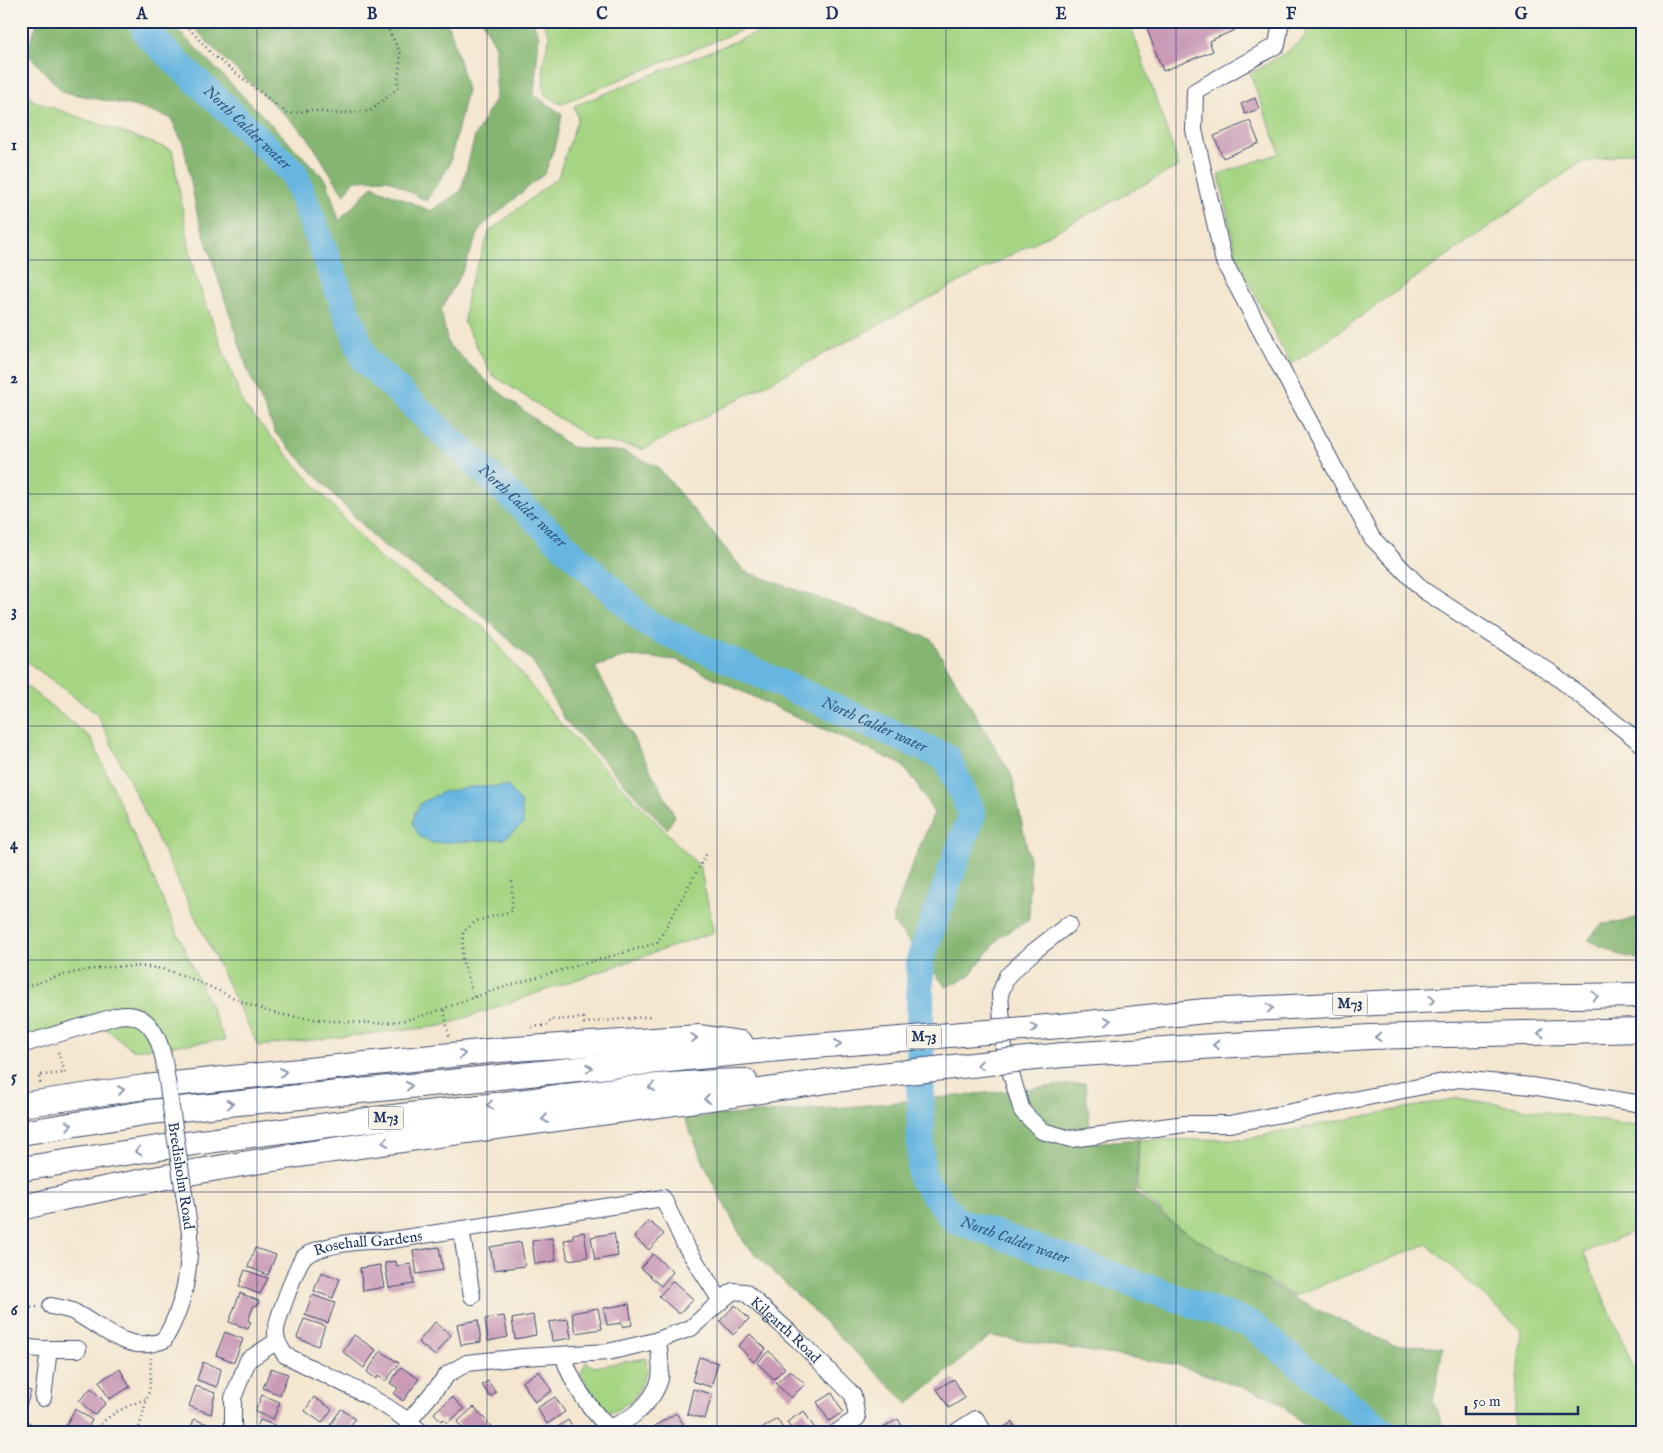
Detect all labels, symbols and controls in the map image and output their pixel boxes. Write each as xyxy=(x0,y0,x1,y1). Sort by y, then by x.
text: A xyxy=(136,5,149,25)
text: B xyxy=(367,5,378,25)
text: C xyxy=(596,5,608,25)
text: D xyxy=(826,5,839,25)
text: E xyxy=(1055,5,1067,25)
text: F xyxy=(1286,5,1297,25)
text: G xyxy=(1515,5,1528,25)
water label: North Calder water xyxy=(198,82,296,176)
text: 1 xyxy=(11,136,17,156)
text: 2 xyxy=(10,369,18,389)
water label: North Calder water xyxy=(474,460,572,554)
text: 3 xyxy=(11,602,17,622)
water label: North Calder water xyxy=(818,693,931,758)
text: 4 xyxy=(10,835,19,855)
one-way arrow xyxy=(1591,990,1599,1001)
road number: M73 xyxy=(1332,992,1368,1016)
one-way arrow xyxy=(1429,995,1437,1005)
one-way arrow xyxy=(1266,1002,1274,1013)
one-way arrow xyxy=(1104,1016,1112,1027)
one-way arrow xyxy=(1031,1023,1039,1034)
road number: M73 xyxy=(906,1026,942,1048)
one-way arrow xyxy=(1536,1027,1544,1038)
one-way arrow xyxy=(1374,1032,1382,1042)
one-way arrow xyxy=(690,1033,698,1043)
one-way arrow xyxy=(834,1039,842,1050)
one-way arrow xyxy=(1212,1040,1220,1051)
one-way arrow xyxy=(458,1049,466,1060)
one-way arrow xyxy=(976,1059,984,1070)
one-way arrow xyxy=(585,1062,593,1073)
one-way arrow xyxy=(279,1067,287,1078)
text: 5 xyxy=(11,1068,17,1088)
one-way arrow xyxy=(406,1081,414,1092)
one-way arrow xyxy=(648,1081,656,1092)
one-way arrow xyxy=(117,1086,126,1096)
one-way arrow xyxy=(702,1093,710,1104)
one-way arrow xyxy=(227,1099,235,1110)
one-way arrow xyxy=(486,1099,494,1110)
road number: M73 xyxy=(368,1106,404,1130)
one-way arrow xyxy=(541,1114,550,1124)
one-way arrow xyxy=(65,1121,74,1131)
street label: Bredisholm Road xyxy=(164,1121,199,1232)
one-way arrow xyxy=(380,1136,388,1147)
one-way arrow xyxy=(134,1145,142,1156)
water label: North Calder water xyxy=(957,1213,1073,1270)
street label: Rosehall Gardens xyxy=(311,1226,424,1260)
street label: Kilgarth Road xyxy=(747,1292,826,1368)
text: 6 xyxy=(11,1301,19,1321)
scale bar xyxy=(1466,1383,1578,1415)
text: 50 m xyxy=(1473,1392,1501,1411)

